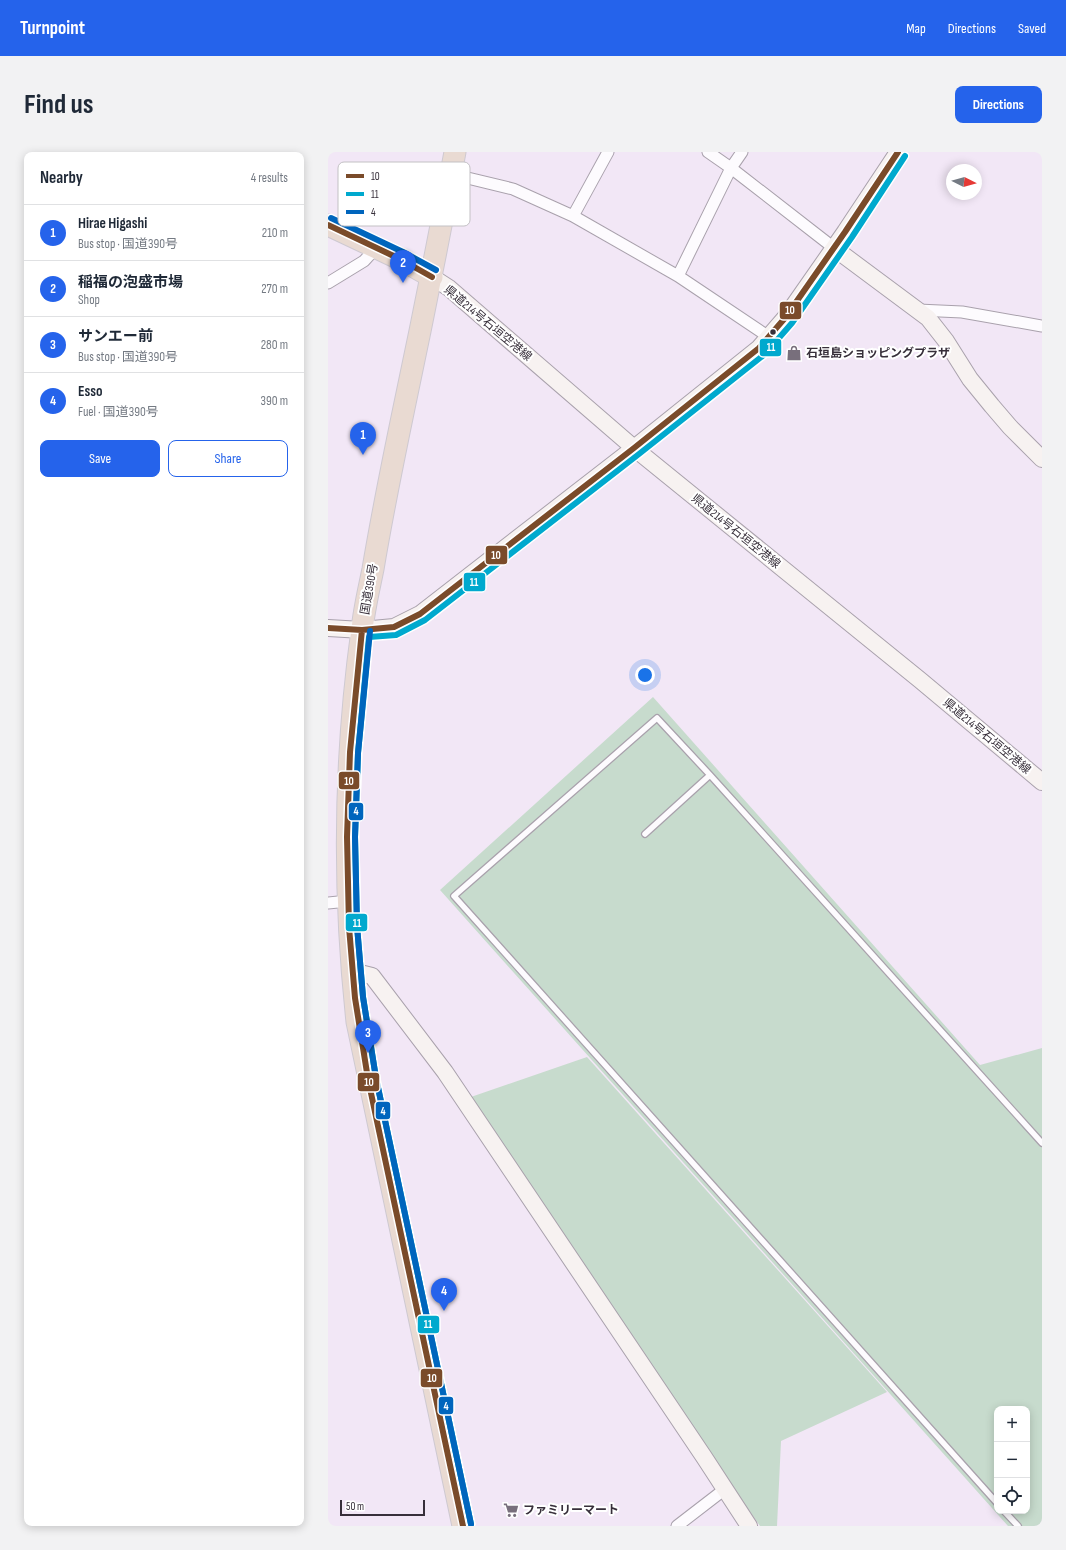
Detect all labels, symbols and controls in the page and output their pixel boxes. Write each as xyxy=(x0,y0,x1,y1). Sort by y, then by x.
text: Turnpoint xyxy=(20,17,85,40)
text: Map xyxy=(906,20,926,37)
text: Directions xyxy=(948,20,996,37)
text: Saved xyxy=(1018,20,1046,37)
button: Directions xyxy=(955,86,1042,123)
text: Find us xyxy=(24,88,93,121)
legend xyxy=(338,162,470,226)
north arrow xyxy=(946,164,982,200)
text: Nearby xyxy=(40,168,83,188)
text: 4 results xyxy=(251,170,288,186)
text: 10 xyxy=(371,170,380,183)
text: 11 xyxy=(371,188,379,201)
text: 4 xyxy=(371,206,376,219)
text: Hirae Higashi xyxy=(78,214,147,233)
text: 1 xyxy=(50,225,56,241)
text: 210 m xyxy=(262,225,288,241)
text: Bus stop · 国道390号 xyxy=(78,236,178,252)
pin: 2 xyxy=(390,250,416,283)
text: 稲福の泡盛市場 xyxy=(78,273,183,292)
text: 2 xyxy=(50,281,56,297)
text: 270 m xyxy=(261,281,288,297)
street label: 県道214号石垣空港線 xyxy=(441,282,535,365)
text: Shop xyxy=(78,292,100,308)
line badge: 10 xyxy=(779,301,802,320)
text: 10 xyxy=(785,304,795,317)
text: サンエー前 xyxy=(78,327,153,346)
unlabelled marker xyxy=(768,327,778,337)
text: 3 xyxy=(50,337,56,353)
text: 280 m xyxy=(261,337,288,353)
line badge: 11 xyxy=(759,338,782,357)
text: 11 xyxy=(767,341,776,354)
shop icon: 石垣島ショッピングプラザ xyxy=(785,344,803,362)
place label: 石垣島ショッピングプラザ xyxy=(806,346,950,361)
text: Bus stop · 国道390号 xyxy=(78,349,178,365)
text: Esso xyxy=(78,382,102,401)
text: 4 xyxy=(50,393,56,409)
text: 390 m xyxy=(261,393,288,409)
text: Fuel · 国道390号 xyxy=(78,404,159,420)
pin: 1 xyxy=(350,422,376,455)
button: Save xyxy=(40,440,160,477)
button: Share xyxy=(168,440,288,477)
street label: 県道214号石垣空港線 xyxy=(688,491,783,572)
line badge: 10 xyxy=(485,545,508,565)
text: 10 xyxy=(491,549,501,562)
street label: 国道390号 xyxy=(358,562,381,616)
line badge: 11 xyxy=(463,572,486,592)
text: 11 xyxy=(470,576,479,589)
your location xyxy=(635,665,655,685)
street label: 県道214号石垣空港線 xyxy=(940,695,1034,778)
line badge: 10 xyxy=(338,771,360,790)
text: 10 xyxy=(344,775,354,788)
line badge: 4 xyxy=(348,802,364,821)
text: 4 xyxy=(353,805,359,818)
line badge: 11 xyxy=(345,913,368,932)
text: 11 xyxy=(353,917,362,930)
pin: 3 xyxy=(355,1020,381,1053)
line badge: 10 xyxy=(357,1072,380,1092)
text: 10 xyxy=(364,1076,374,1089)
line badge: 4 xyxy=(375,1101,391,1120)
text: 4 xyxy=(380,1105,386,1118)
pin: 4 xyxy=(431,1278,457,1311)
line badge: 11 xyxy=(417,1315,440,1334)
text: 11 xyxy=(424,1318,433,1331)
line badge: 10 xyxy=(420,1368,443,1388)
text: 10 xyxy=(427,1372,437,1385)
line badge: 4 xyxy=(438,1396,454,1415)
text: 4 xyxy=(443,1400,449,1413)
map controls xyxy=(994,1406,1030,1514)
button: + xyxy=(994,1406,1030,1442)
button: − xyxy=(994,1442,1030,1478)
button: locate xyxy=(994,1478,1030,1514)
scale bar xyxy=(340,1498,425,1517)
text: 50 m xyxy=(346,1500,364,1513)
supermarket icon: ファミリーマート xyxy=(502,1501,520,1519)
place label: ファミリーマート xyxy=(523,1503,619,1518)

